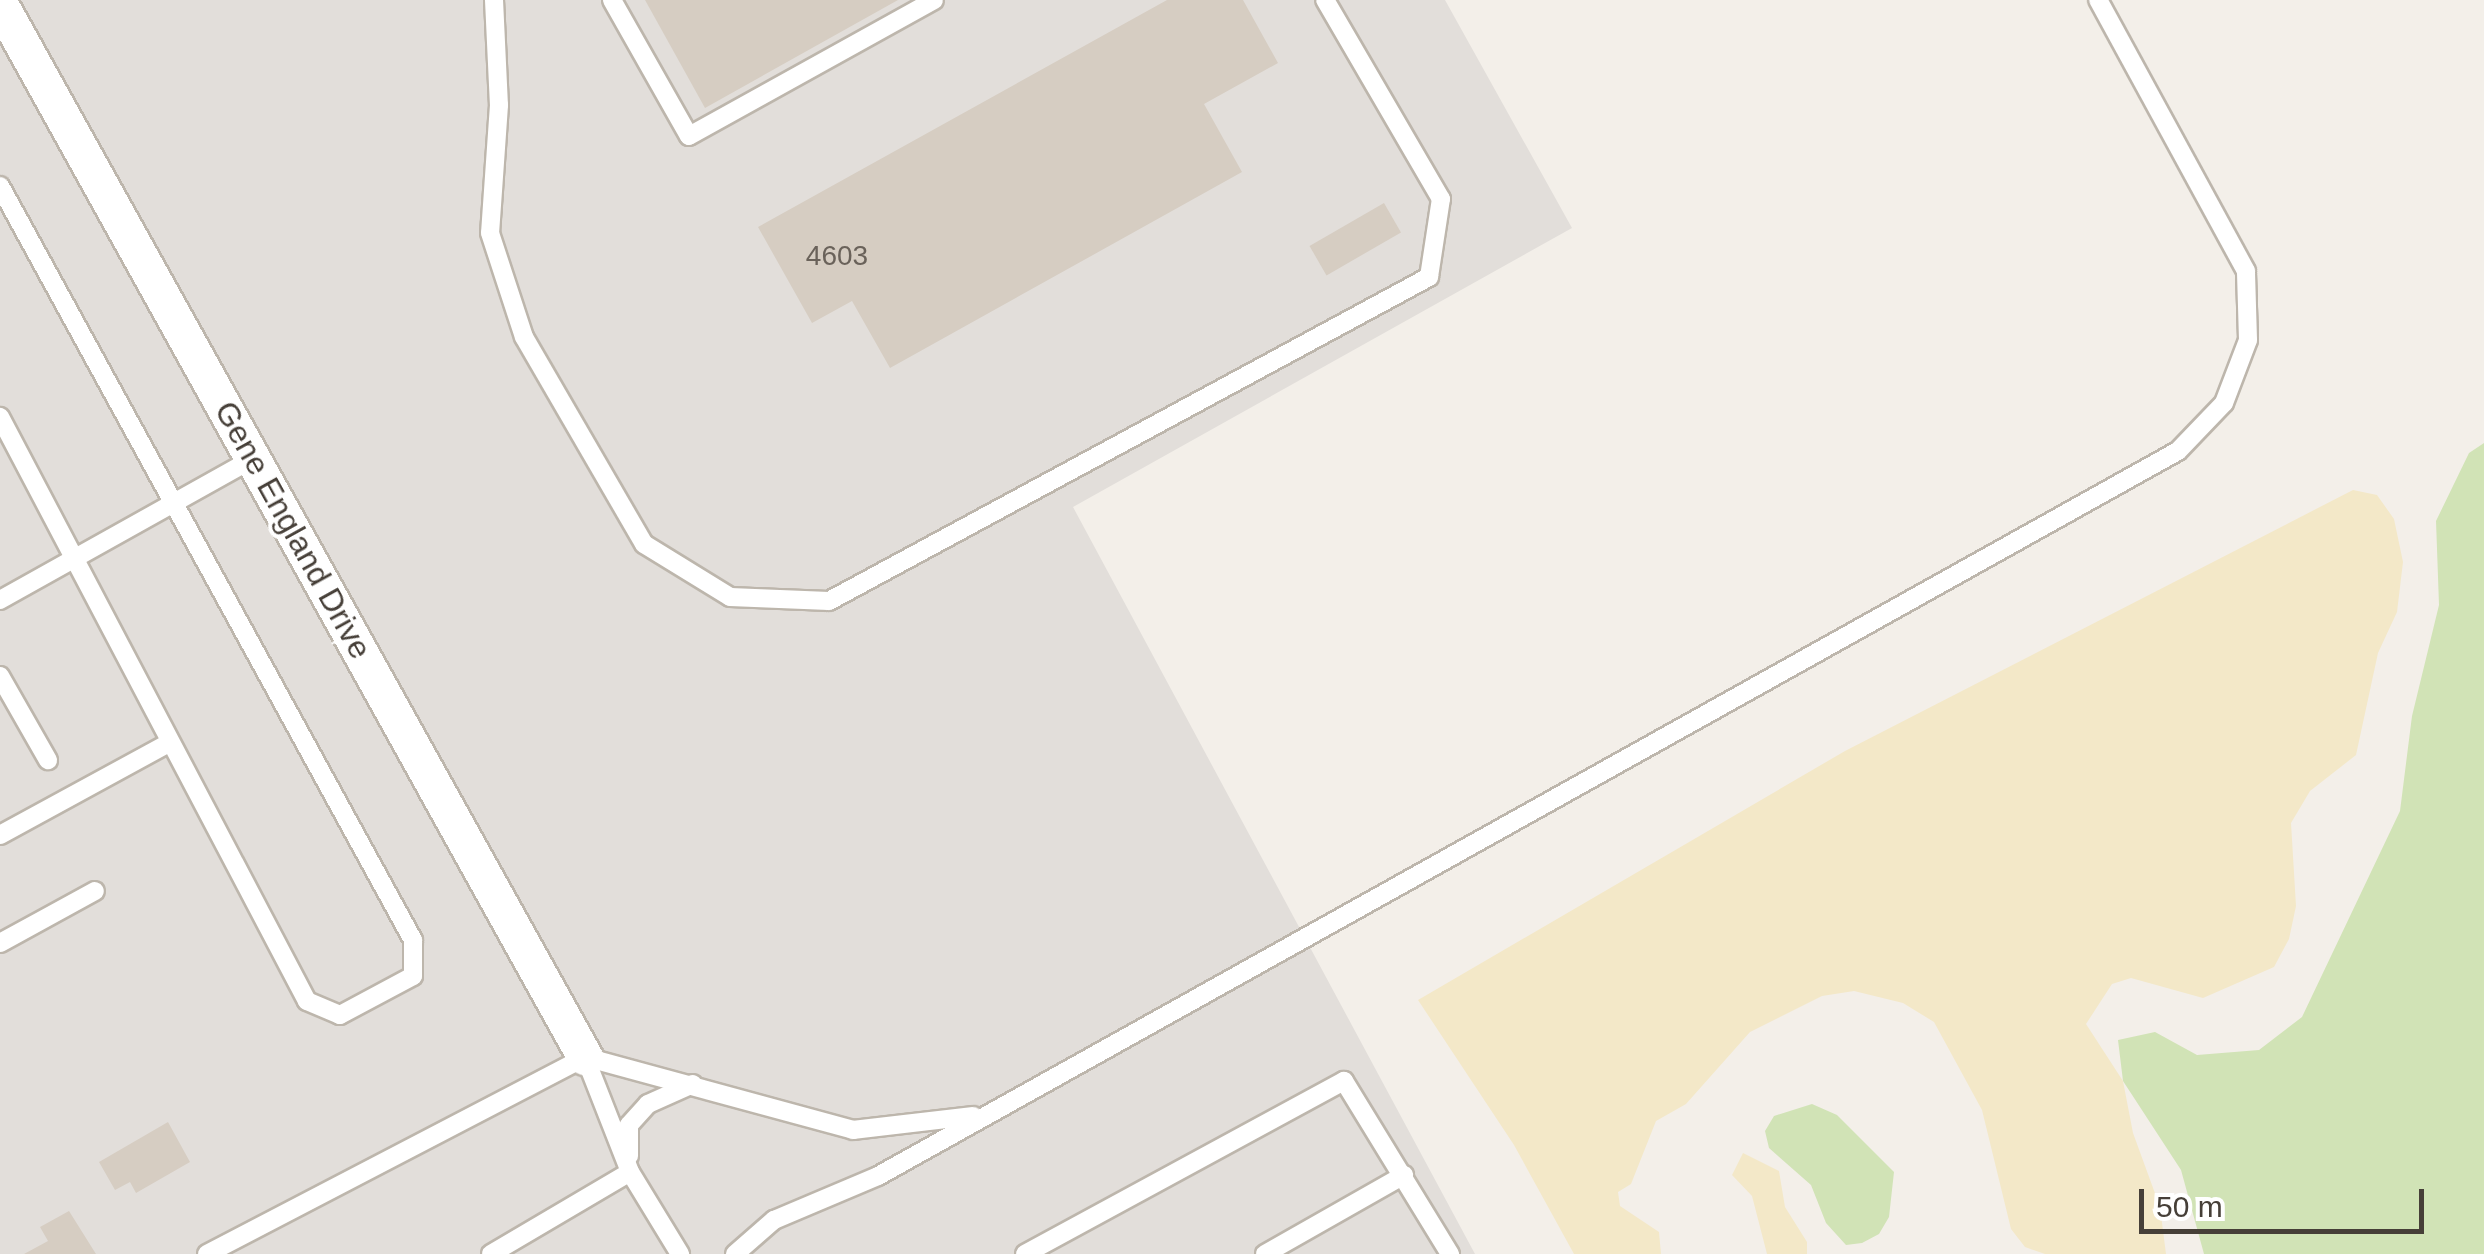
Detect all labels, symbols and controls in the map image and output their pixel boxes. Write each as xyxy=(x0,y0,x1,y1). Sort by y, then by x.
house number: 4603 xyxy=(806,239,868,273)
street label: Gene England Drive xyxy=(206,395,380,665)
scale bar xyxy=(2144,1169,2429,1231)
text: 50 m xyxy=(2156,1190,2223,1223)

